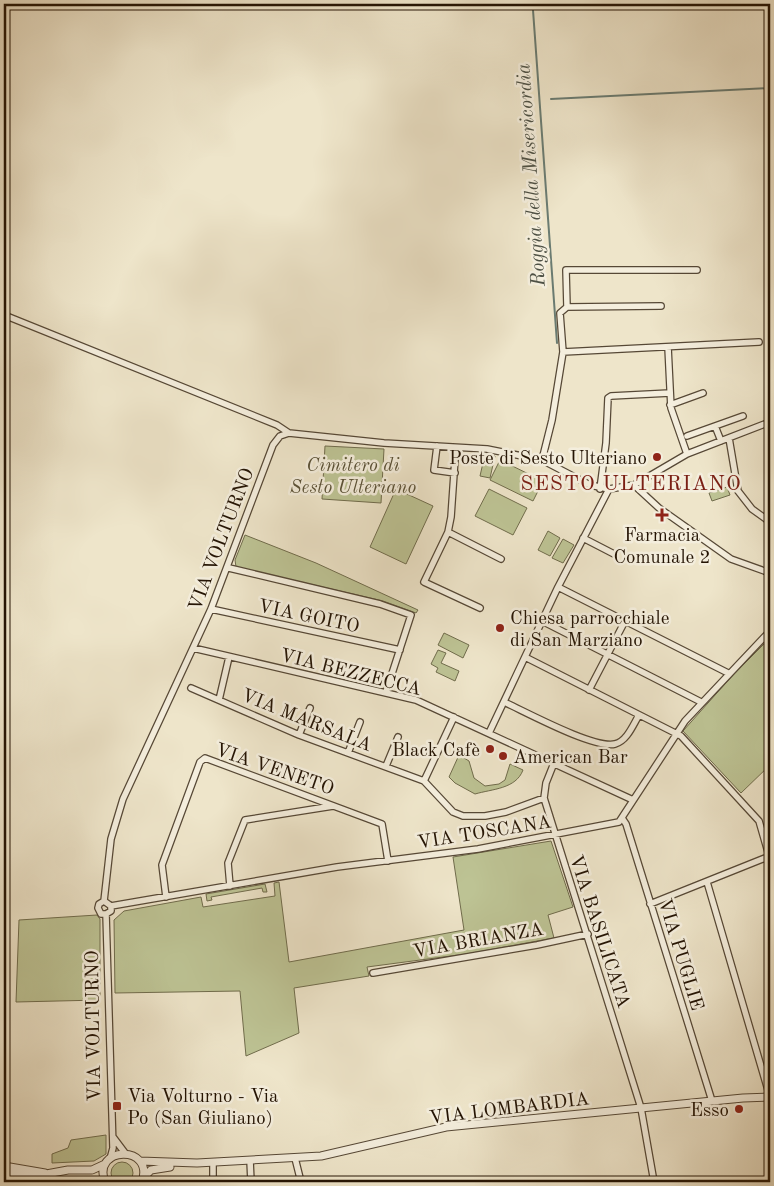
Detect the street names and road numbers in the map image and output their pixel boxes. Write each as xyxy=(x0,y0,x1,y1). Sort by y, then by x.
street label: VIA VOLTURNO xyxy=(186,466,258,614)
street label: VIA GOITO xyxy=(256,597,361,637)
street label: VIA BEZZECCA xyxy=(278,647,424,700)
street label: VIA MARSALA xyxy=(238,686,375,756)
street label: VIA VENETO xyxy=(212,741,336,800)
street label: VIA TOSCANA xyxy=(416,813,553,853)
street label: VIA BASILICATA xyxy=(565,853,632,1011)
street label: VIA PUGLIE xyxy=(654,897,706,1013)
street label: VIA BRIANZA xyxy=(412,921,546,962)
street label: VIA VOLTURNO xyxy=(84,950,105,1102)
street label: VIA LOMBARDIA xyxy=(428,1090,591,1129)

